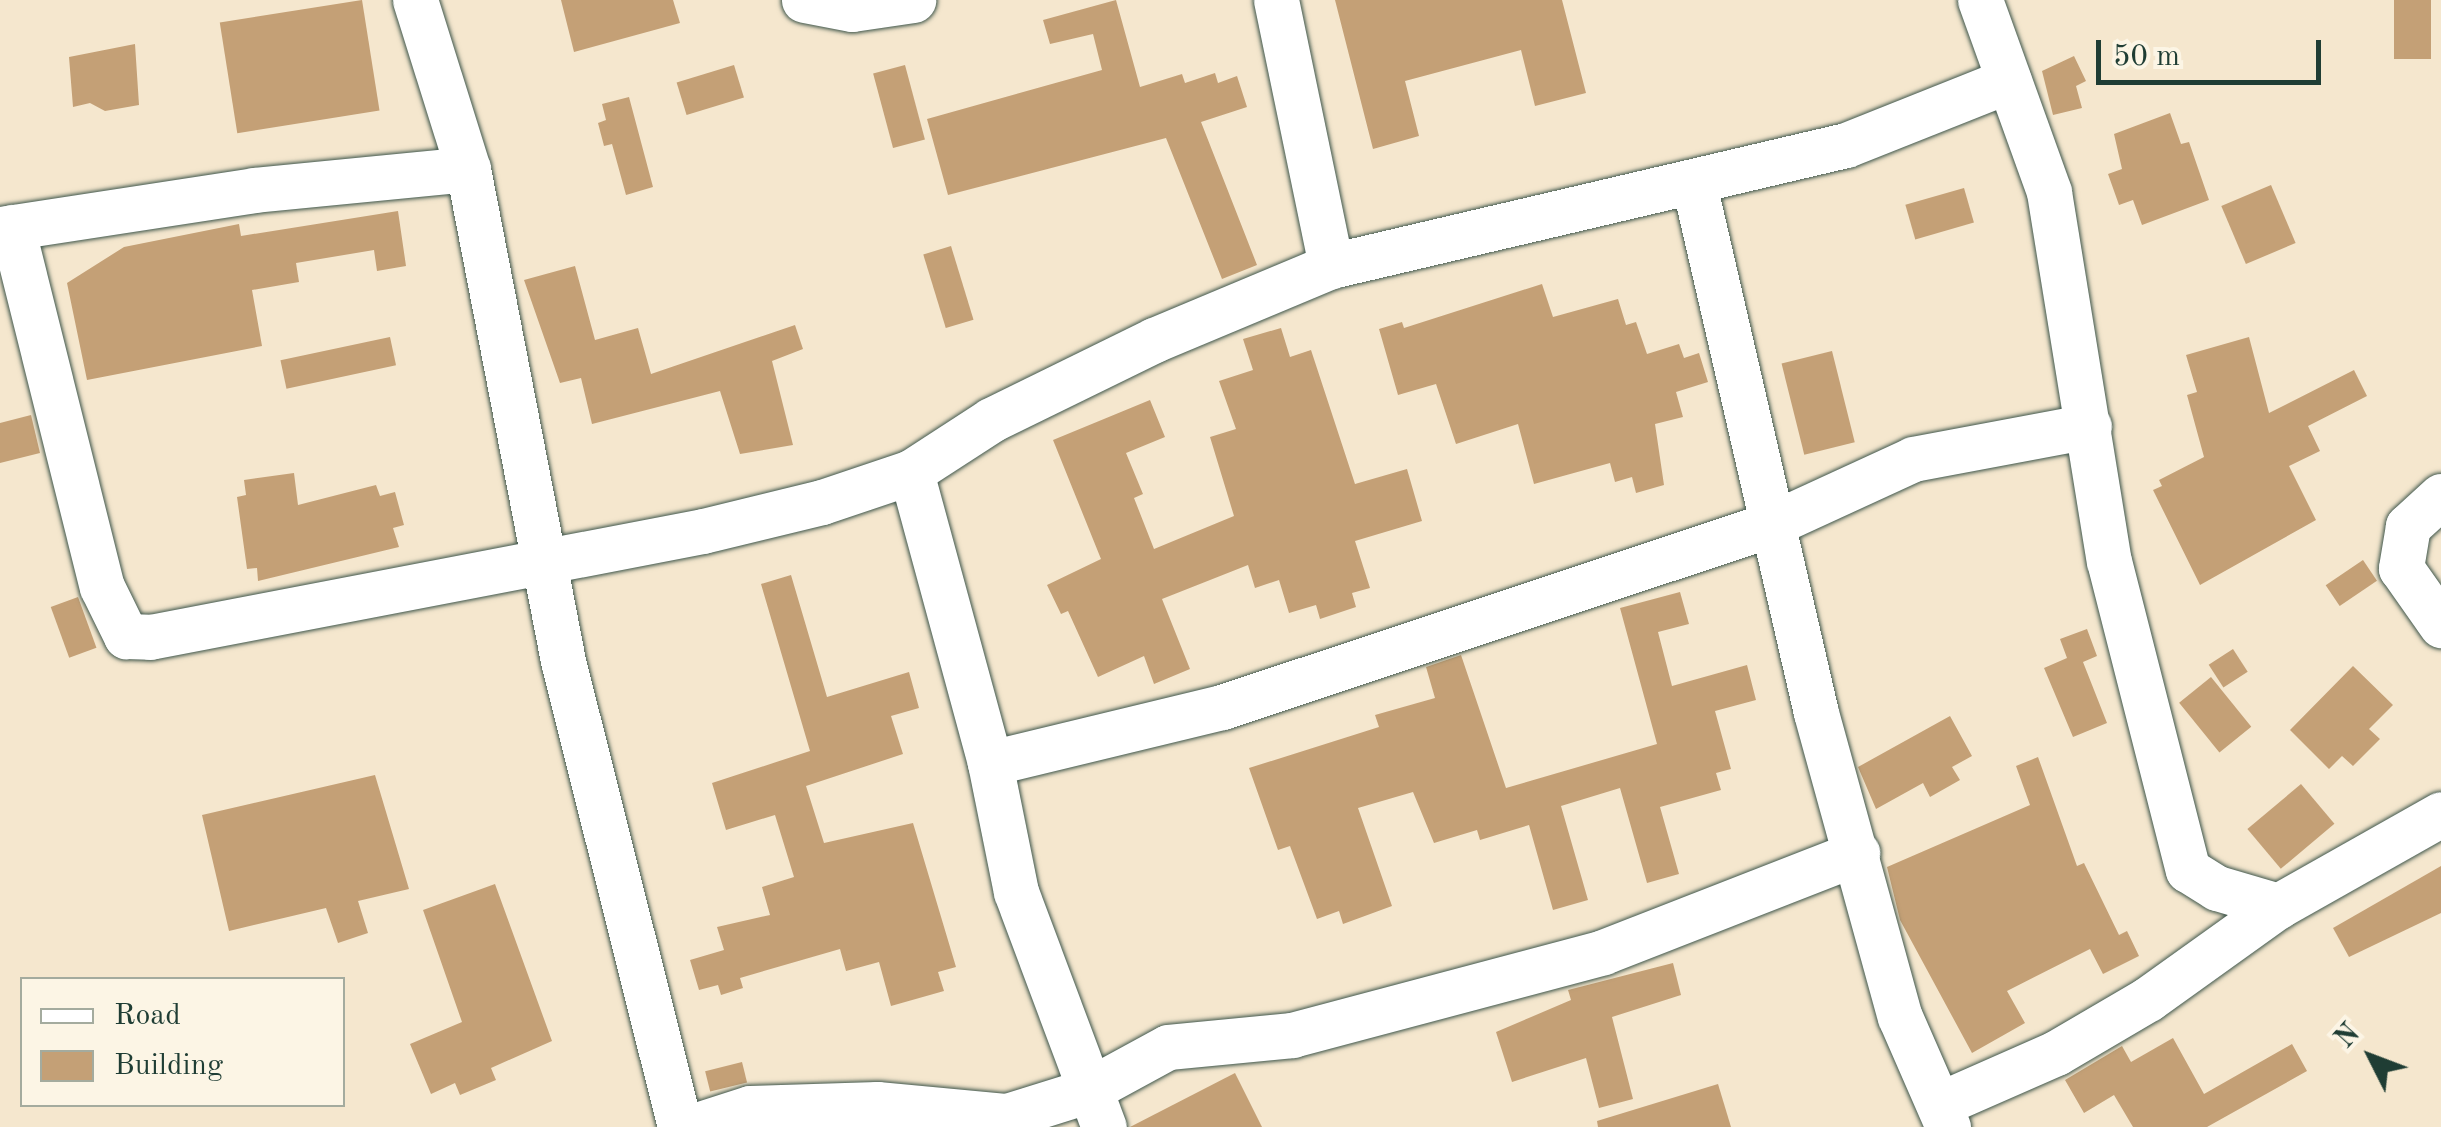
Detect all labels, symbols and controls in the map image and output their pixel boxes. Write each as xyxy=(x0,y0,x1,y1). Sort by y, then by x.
scale bar xyxy=(2101,20,2326,82)
text: 50 m xyxy=(2113,42,2180,72)
legend xyxy=(20,977,345,1107)
text: Road xyxy=(114,1001,181,1031)
north arrow xyxy=(2321,1007,2421,1107)
text: N xyxy=(2331,1020,2366,1054)
text: Building xyxy=(114,1051,223,1081)

